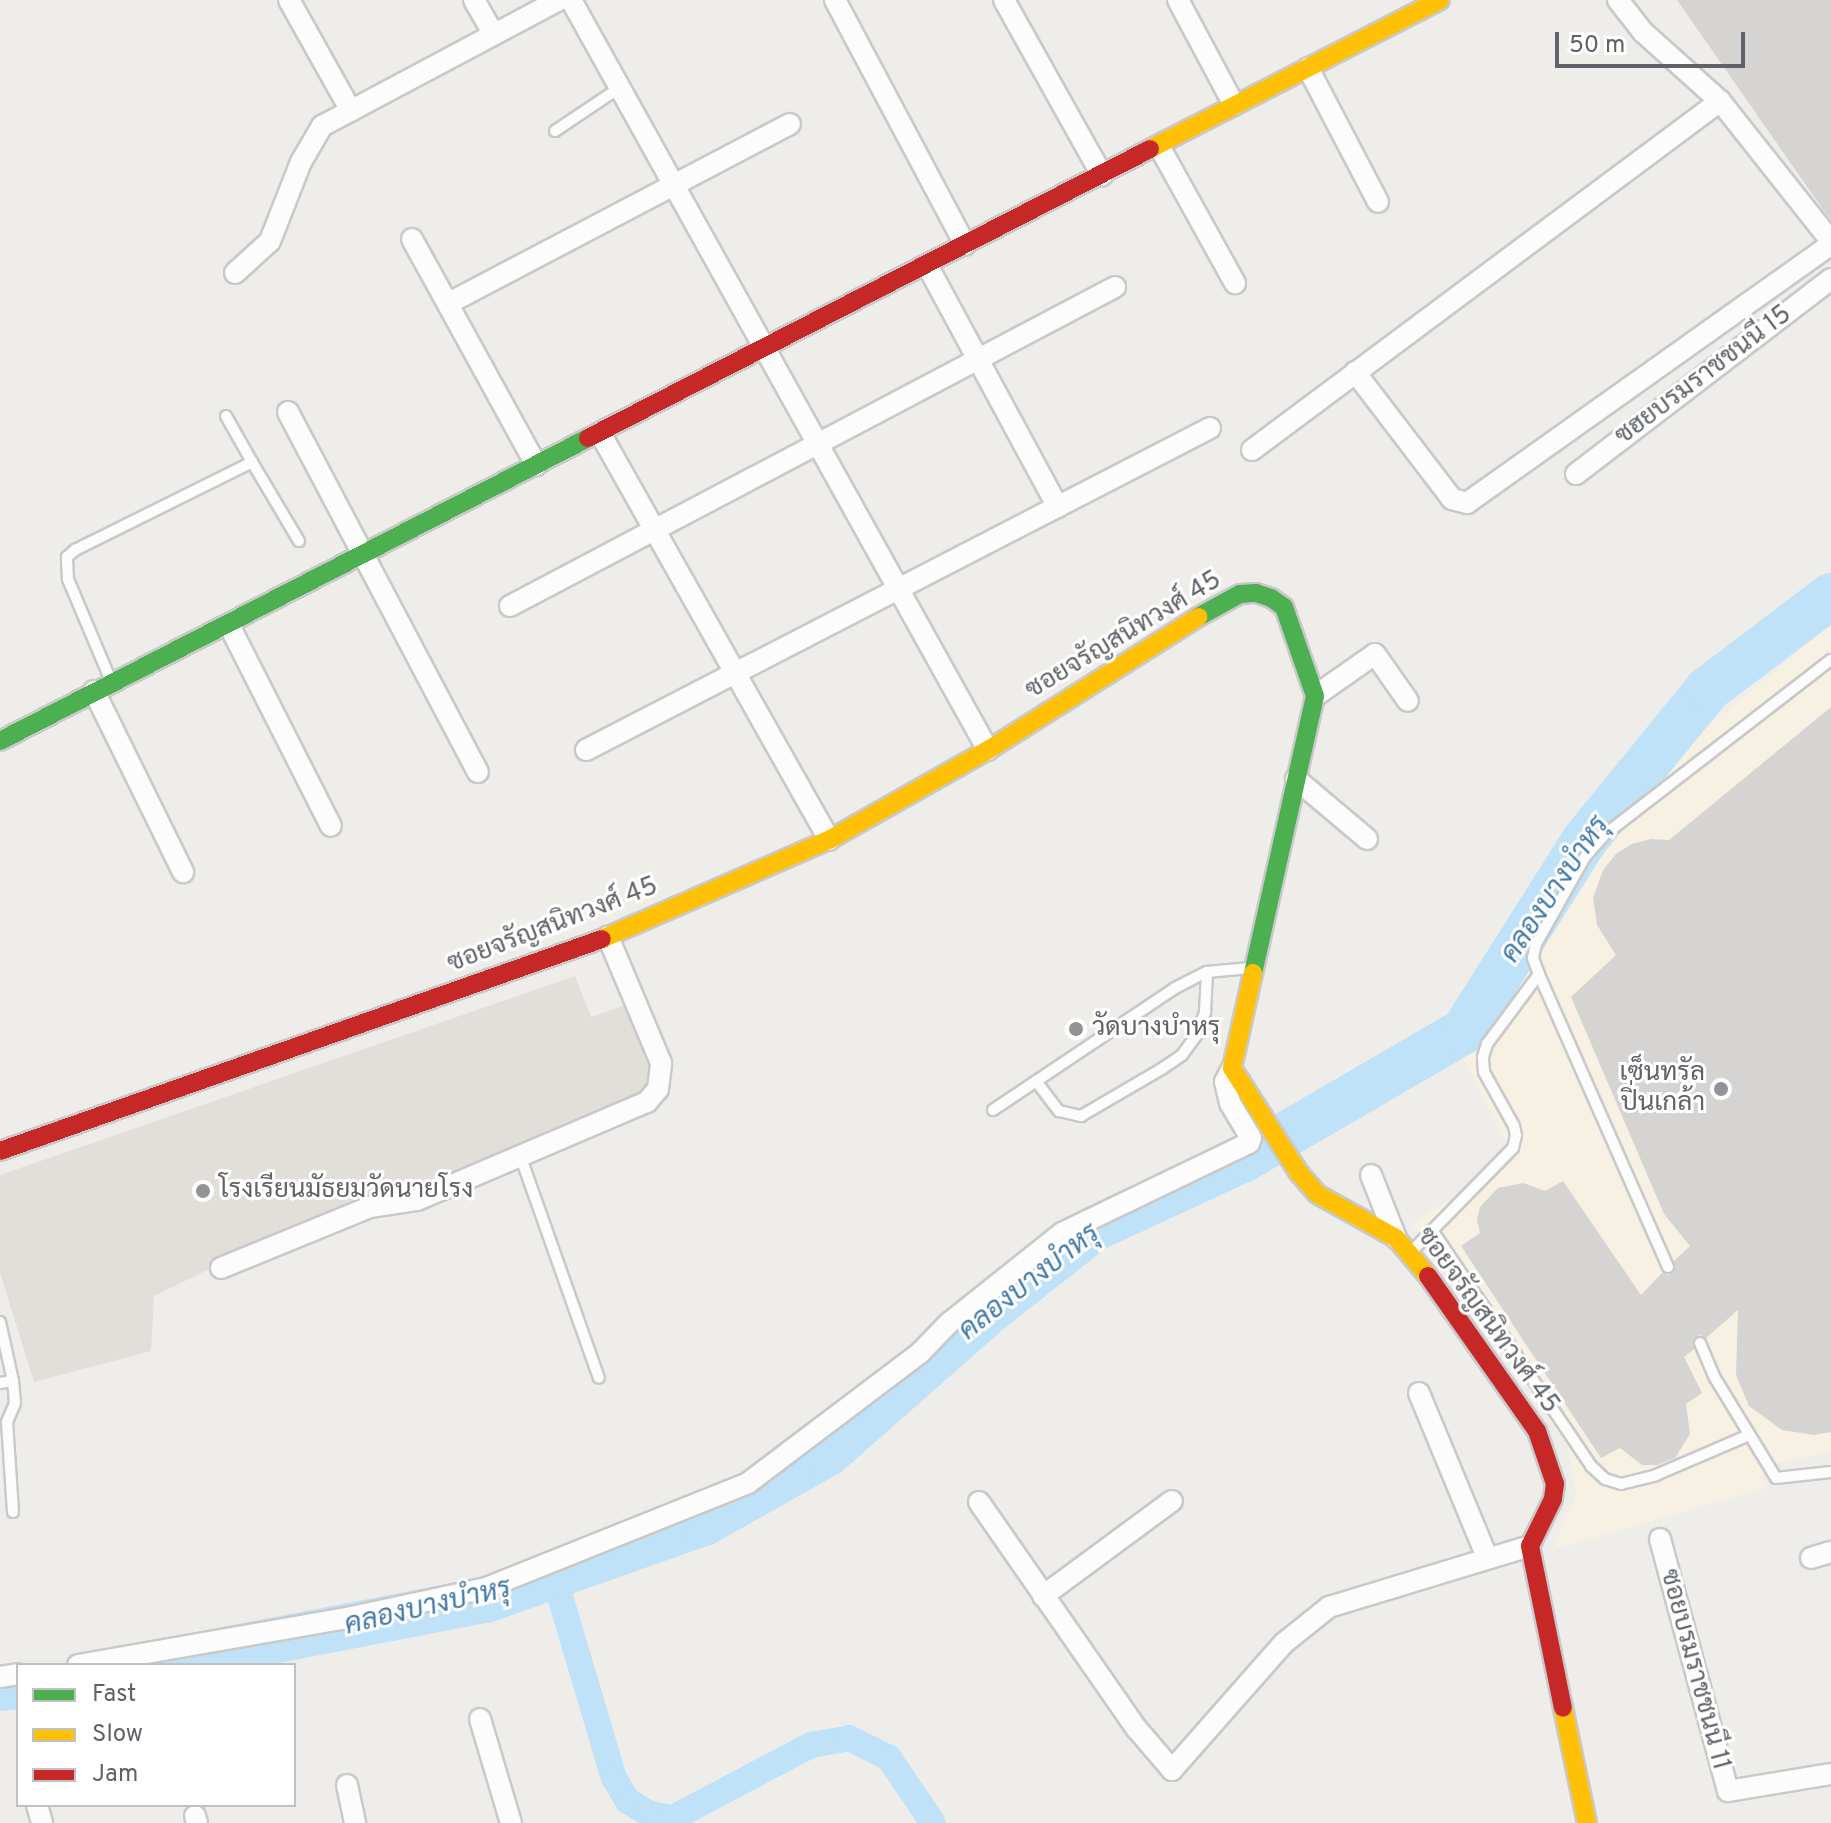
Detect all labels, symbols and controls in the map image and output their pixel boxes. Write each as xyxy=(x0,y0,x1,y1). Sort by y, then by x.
scale bar xyxy=(1559,16,1749,66)
text: 50 m xyxy=(1569,31,1625,61)
street label: ซฮยบรมราชชนนี 15 xyxy=(1610,300,1798,452)
street label: ซอยจรัญสนิทวงศ์ 45 xyxy=(1021,565,1227,707)
water label: คลองบางบำหรุ xyxy=(1495,810,1617,970)
street label: ซอยจรัญสนิทวงศ์ 45 xyxy=(443,872,663,980)
place label: วัดบางบำหรุ xyxy=(1092,1013,1220,1045)
marker: วัดบางบำหรุ xyxy=(1067,1020,1085,1038)
place label: เซ็นทรัล ปิ่นเกล้า xyxy=(1620,1058,1705,1120)
marker: เซ็นทรัล ปิ่นเกล้า xyxy=(1712,1080,1730,1098)
place label: โรงเรียนมัธยมวัดนายโรง xyxy=(219,1175,473,1207)
marker: โรงเรียนมัธยมวัดนายโรง xyxy=(194,1182,212,1200)
water label: คลองบางบำหรุ xyxy=(953,1218,1107,1348)
street label: ซอยจรัญสนิทวงศ์ 45 xyxy=(1409,1222,1565,1420)
street label: ซอยบรมราชชนนี 11 xyxy=(1652,1566,1736,1774)
water label: คลองบางบำหรุ xyxy=(342,1573,514,1643)
legend xyxy=(16,1663,296,1807)
text: Fast xyxy=(92,1680,136,1710)
text: Slow xyxy=(92,1720,143,1750)
text: Jam xyxy=(92,1760,138,1790)

